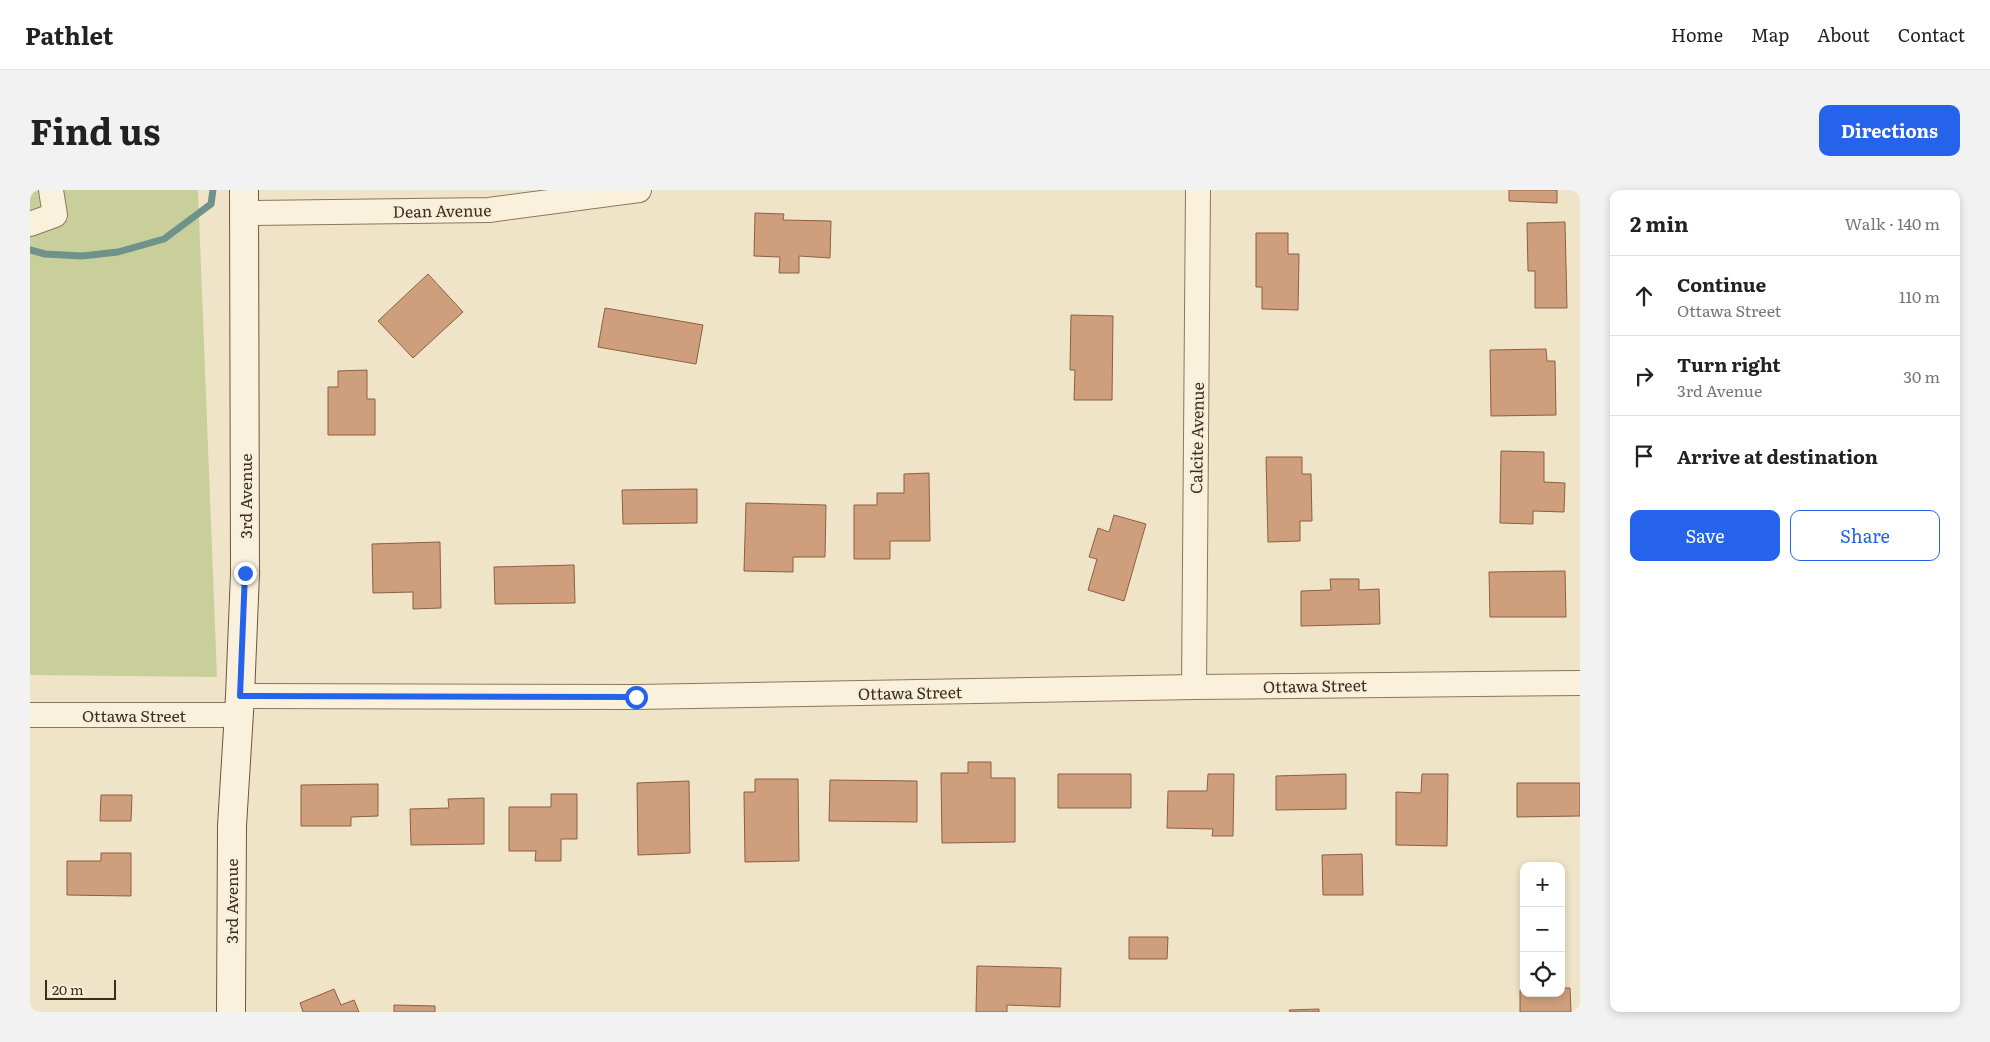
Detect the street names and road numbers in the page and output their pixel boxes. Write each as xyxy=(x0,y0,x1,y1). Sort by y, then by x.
street label: Dean Avenue xyxy=(392,197,492,223)
street label: Calcite Avenue xyxy=(1183,382,1209,494)
street label: 3rd Avenue xyxy=(233,453,257,539)
street label: Ottawa Street xyxy=(1263,672,1368,698)
street label: Ottawa Street xyxy=(858,679,963,705)
street label: Ottawa Street xyxy=(82,703,187,727)
street label: 3rd Avenue xyxy=(219,858,243,944)

